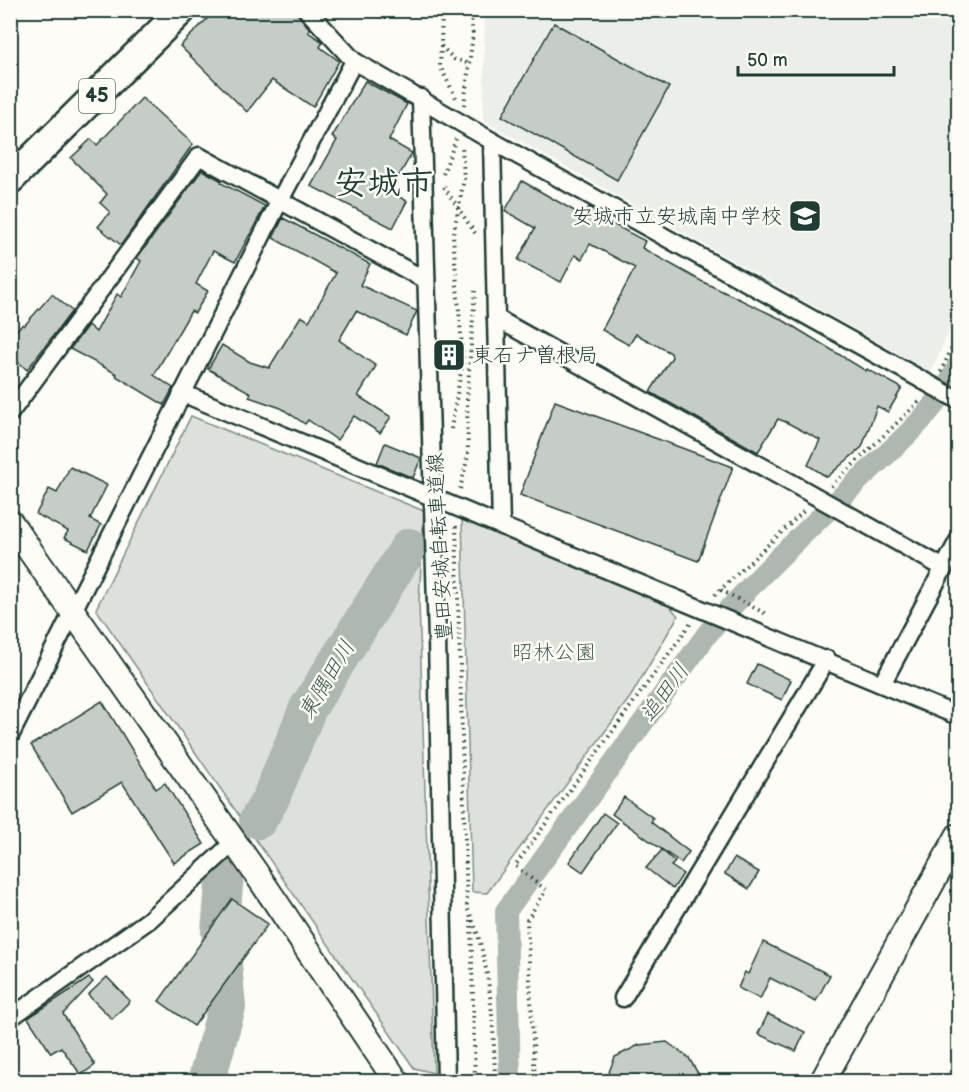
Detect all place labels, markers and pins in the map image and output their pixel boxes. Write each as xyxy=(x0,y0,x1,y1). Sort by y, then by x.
school or university icon: 安城市立安城南中学校 xyxy=(787,198,823,234)
place label: 安城市立安城南中学校 xyxy=(572,204,782,229)
building icon: 東石ナ曽根局 xyxy=(431,337,467,373)
place label: 東石ナ曽根局 xyxy=(472,343,598,368)

